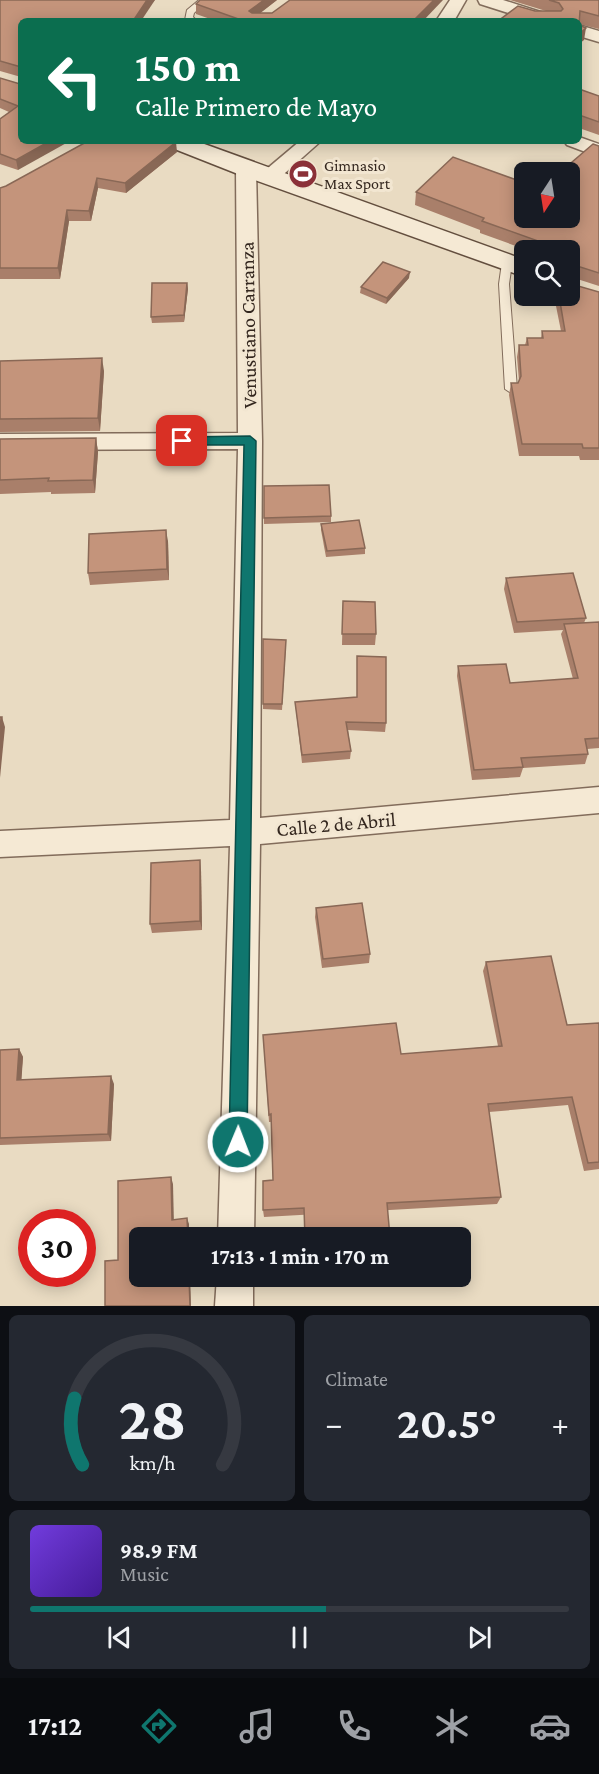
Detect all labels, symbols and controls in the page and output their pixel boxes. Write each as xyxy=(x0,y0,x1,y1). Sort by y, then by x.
icon: left xyxy=(36,42,114,120)
text: 150 m xyxy=(135,43,240,90)
text: Calle Primero de Mayo xyxy=(135,92,377,122)
place label: Gimnasio Max Sport xyxy=(324,157,391,193)
sports icon: Gimnasio Max Sport xyxy=(287,158,319,190)
north arrow xyxy=(514,162,580,228)
map controls xyxy=(514,162,580,306)
button: search xyxy=(514,240,580,306)
street label: Venustiano Carranza xyxy=(236,242,260,408)
pin xyxy=(156,415,207,466)
icon: arrive xyxy=(165,424,198,457)
street label: Calle 2 de Abril xyxy=(276,808,396,840)
position arrow xyxy=(206,1110,270,1174)
speed limit sign: 30 xyxy=(18,1209,96,1287)
text: 17:13 · 1 min · 170 m xyxy=(211,1244,389,1269)
text: Climate xyxy=(325,1368,388,1390)
text: 28 xyxy=(118,1383,186,1452)
text: 20.5° xyxy=(397,1398,497,1448)
text: − xyxy=(325,1405,342,1442)
text: + xyxy=(552,1405,569,1442)
text: km/h xyxy=(129,1451,176,1475)
text: 98.9 FM xyxy=(120,1538,198,1563)
text: Music xyxy=(120,1563,169,1585)
icon: previous xyxy=(103,1621,136,1654)
icon: pause xyxy=(283,1621,316,1654)
icon: next xyxy=(463,1621,496,1654)
icon: directions xyxy=(138,1705,180,1747)
icon: music xyxy=(236,1705,278,1747)
icon: phone xyxy=(333,1705,375,1747)
icon: climate xyxy=(431,1705,473,1747)
icon: car xyxy=(529,1705,571,1747)
text: 17:12 xyxy=(28,1711,82,1741)

